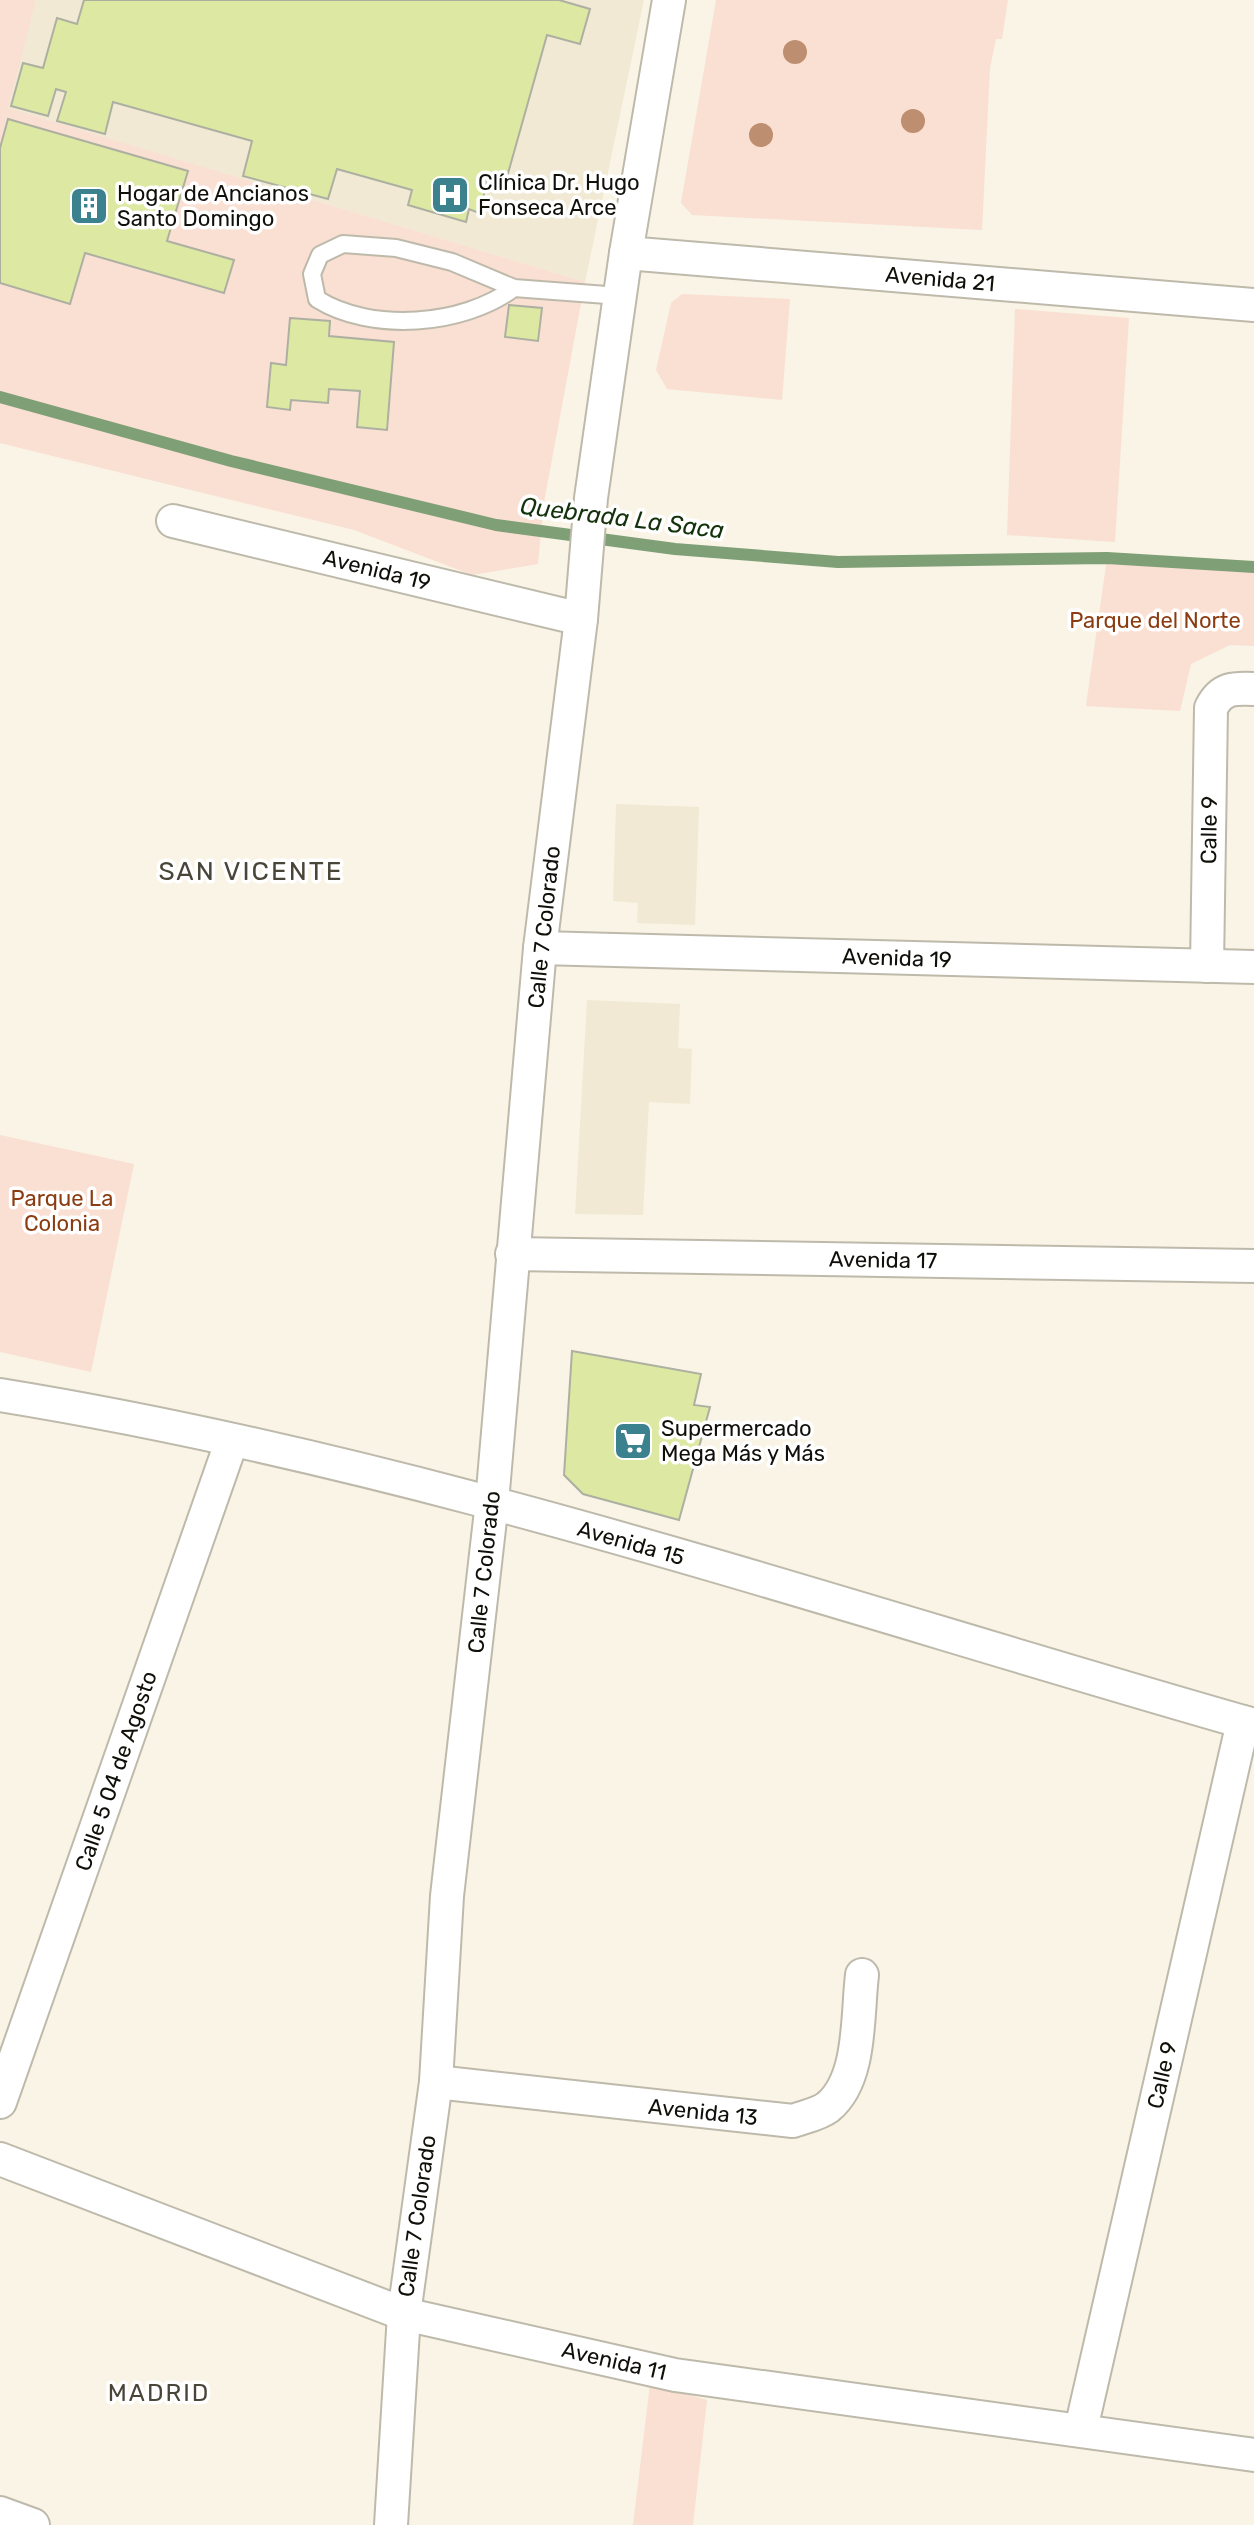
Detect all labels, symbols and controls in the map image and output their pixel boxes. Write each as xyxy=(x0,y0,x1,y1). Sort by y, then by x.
place label: Clínica Dr. Hugo Fonseca Arce xyxy=(478,169,640,221)
hospital icon: Clínica Dr. Hugo Fonseca Arce xyxy=(429,174,471,216)
place label: Hogar de Ancianos Santo Domingo xyxy=(117,180,309,232)
building icon: Hogar de Ancianos Santo Domingo xyxy=(68,185,110,227)
street label: Avenida 21 xyxy=(884,261,996,297)
water label: Quebrada La Saca xyxy=(518,492,726,544)
street label: Avenida 19 xyxy=(320,544,434,596)
park label: Parque del Norte xyxy=(1069,607,1241,634)
street label: Calle 9 xyxy=(1195,796,1223,864)
street label: Calle 7 Colorado xyxy=(522,844,566,1010)
district label: SAN VICENTE xyxy=(158,856,344,887)
street label: Avenida 19 xyxy=(842,943,952,973)
park label: Parque La Colonia xyxy=(11,1185,113,1237)
street label: Avenida 17 xyxy=(829,1246,937,1274)
place label: Supermercado Mega Más y Más xyxy=(661,1415,825,1467)
supermarket icon: Supermercado Mega Más y Más xyxy=(612,1420,654,1462)
street label: Calle 7 Colorado xyxy=(462,1489,506,1655)
street label: Avenida 15 xyxy=(574,1515,688,1571)
street label: Calle 5 04 de Agosto xyxy=(69,1667,163,1875)
street label: Calle 9 xyxy=(1141,2039,1183,2111)
street label: Avenida 13 xyxy=(647,2093,759,2131)
street label: Calle 7 Colorado xyxy=(392,2133,442,2299)
street label: Avenida 11 xyxy=(559,2336,669,2386)
district label: MADRID xyxy=(108,2379,210,2407)

